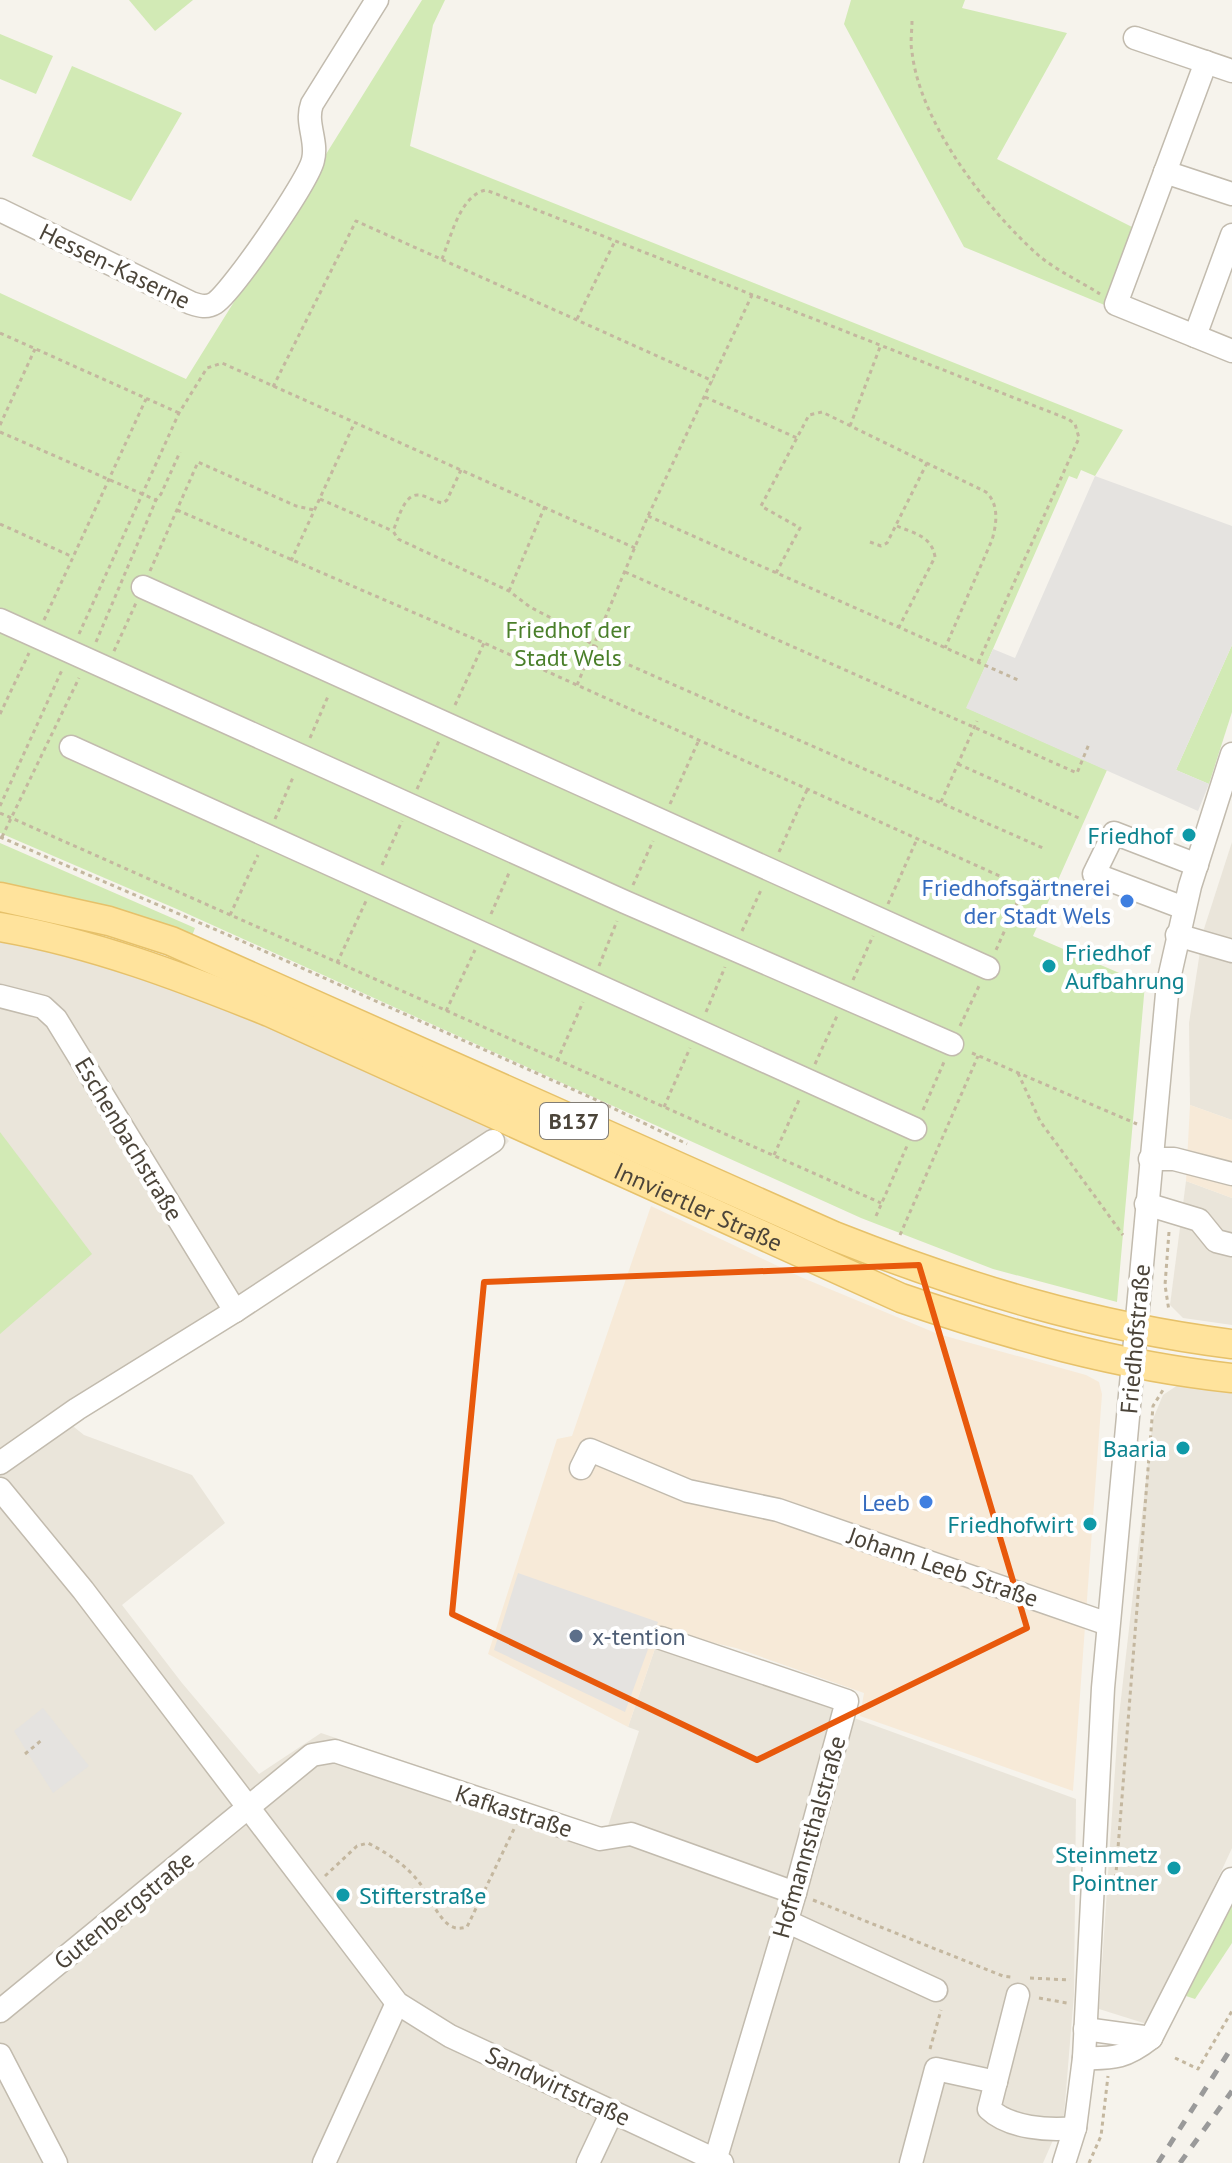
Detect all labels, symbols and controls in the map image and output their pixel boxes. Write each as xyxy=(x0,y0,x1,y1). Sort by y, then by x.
street label: Hessen-Kaserne xyxy=(34,216,196,316)
park label: Friedhof der Stadt Wels xyxy=(505,614,631,673)
place label: Friedhof xyxy=(1088,820,1174,851)
marker: Friedhof xyxy=(1180,826,1198,844)
place label: Friedhofsgärtnerei der Stadt Wels xyxy=(922,872,1111,931)
marker: Friedhofsgärtnerei der Stadt Wels xyxy=(1118,892,1136,910)
place label: Friedhof Aufbahrung xyxy=(1065,937,1185,996)
marker: Friedhof Aufbahrung xyxy=(1040,957,1058,975)
street label: Eschenbachstraße xyxy=(68,1051,190,1227)
road number: B137 xyxy=(540,1103,608,1139)
street label: Innviertler Straße xyxy=(609,1155,788,1258)
street label: Friedhofstraße xyxy=(1113,1263,1157,1415)
place label: Baaria xyxy=(1103,1433,1167,1464)
marker: Baaria xyxy=(1174,1439,1192,1457)
place label: Leeb xyxy=(862,1487,910,1518)
marker: Leeb xyxy=(917,1493,935,1511)
place label: Friedhofwirt xyxy=(947,1509,1074,1540)
marker: Friedhofwirt xyxy=(1081,1515,1099,1533)
street label: Johann Leeb Straße xyxy=(843,1520,1042,1614)
place label: x-tention xyxy=(592,1621,686,1652)
marker: x-tention xyxy=(567,1627,585,1645)
street label: Hofmannsthalstraße xyxy=(765,1732,853,1942)
street label: Kafkastraße xyxy=(451,1777,577,1845)
place label: Steinmetz Pointner xyxy=(1055,1839,1158,1898)
street label: Gutenbergstraße xyxy=(48,1844,200,1976)
marker: Steinmetz Pointner xyxy=(1165,1859,1183,1877)
place label: Stifterstraße xyxy=(359,1880,487,1911)
marker: Stifterstraße xyxy=(334,1886,352,1904)
street label: Sandwirtstraße xyxy=(481,2039,635,2133)

